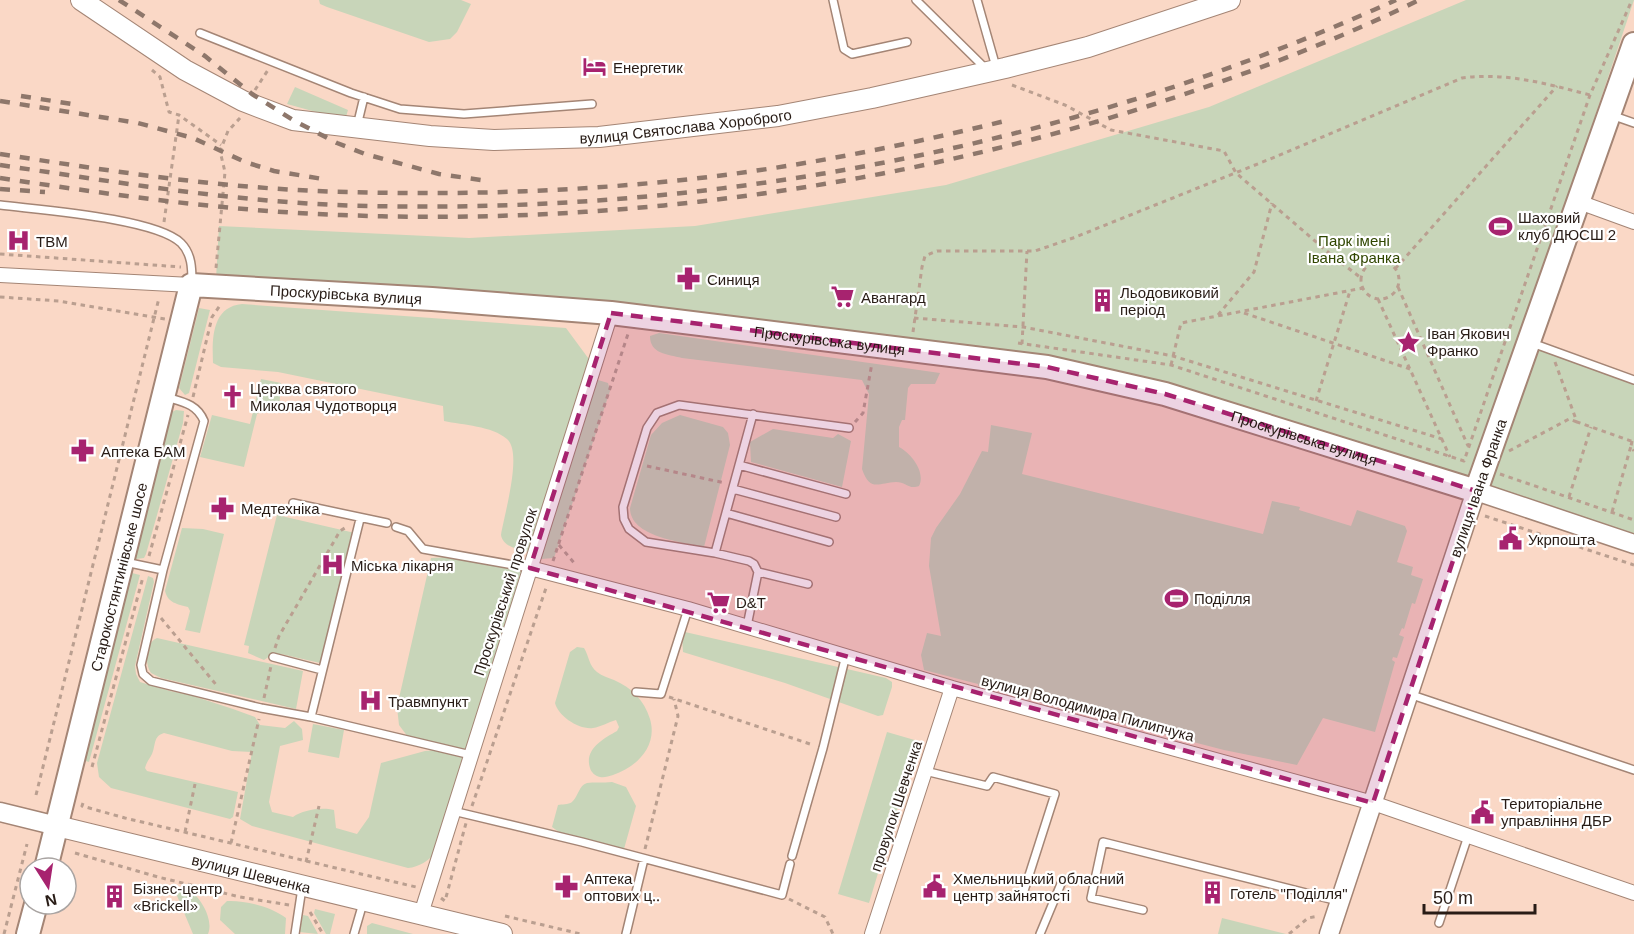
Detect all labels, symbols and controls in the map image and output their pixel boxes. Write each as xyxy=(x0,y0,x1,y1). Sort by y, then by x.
hotel icon: Енергетик xyxy=(582,54,608,80)
place label: Енергетик xyxy=(613,59,683,76)
street label: вулиця Святослава Хороброго xyxy=(579,105,793,146)
place label: Шаховий клуб ДЮСШ 2 xyxy=(1518,209,1616,243)
sports icon: Шаховий клуб ДЮСШ 2 xyxy=(1487,213,1513,239)
hospital icon: ТВМ xyxy=(5,228,31,254)
park label: Парк імені Івана Франка xyxy=(1308,232,1401,266)
place label: ТВМ xyxy=(36,233,68,250)
pharmacy icon: Синиця xyxy=(676,266,702,292)
place label: Синиця xyxy=(707,271,760,288)
street label: Проскурівська вулиця xyxy=(270,281,422,307)
supermarket icon: Авангард xyxy=(830,284,856,310)
place label: Льодовиковий період xyxy=(1120,284,1219,318)
building icon: Льодовиковий період xyxy=(1089,288,1115,314)
place label: Авангард xyxy=(861,289,926,306)
street label: Проскурівська вулиця xyxy=(753,322,906,358)
place label: Іван Якович Франко xyxy=(1427,325,1510,359)
place icon: Іван Якович Франко xyxy=(1396,329,1422,355)
place label: Церква святого Миколая Чудотворця xyxy=(250,380,397,414)
church icon: Церква святого Миколая Чудотворця xyxy=(219,384,245,410)
street label: Проскурівська вулиця xyxy=(1229,407,1379,468)
street label: вулиця Івана Франка xyxy=(1446,416,1510,560)
pharmacy icon: Аптека БАМ xyxy=(70,438,96,464)
place label: Аптека БАМ xyxy=(101,443,186,460)
street label: Старокостянтинівське шосе xyxy=(87,481,150,673)
pharmacy icon: Медтехніка xyxy=(210,495,236,521)
place label: Медтехніка xyxy=(241,500,320,517)
street label: Проскурівський провулок xyxy=(470,506,540,678)
public building icon: Укрпошта xyxy=(1497,526,1523,552)
place label: Укрпошта xyxy=(1528,531,1596,548)
hospital icon: Міська лікарня xyxy=(320,552,346,578)
place label: Міська лікарня xyxy=(351,557,454,574)
sports icon: Поділля xyxy=(1163,585,1189,611)
supermarket icon: D&T xyxy=(705,589,731,615)
place label: Поділля xyxy=(1194,590,1251,607)
place label: D&T xyxy=(736,594,766,611)
street label: вулиця Володимира Пилипчука xyxy=(980,671,1197,745)
hospital icon: Травмпункт xyxy=(357,688,383,714)
place label: Травмпункт xyxy=(388,693,469,710)
street label: провулок Шевченка xyxy=(867,738,925,874)
place label: Територіальне управління ДБР xyxy=(1501,795,1612,829)
public building icon: Територіальне управління ДБР xyxy=(1470,799,1496,825)
street label: вулиця Шевченка xyxy=(190,851,313,896)
north arrow xyxy=(18,856,78,916)
place label: Аптека оптових ц‥ xyxy=(584,870,660,904)
place label: Хмельницький обласний центр зайнятості xyxy=(953,870,1124,904)
pharmacy icon: Аптека оптових ц‥ xyxy=(553,874,579,900)
public building icon: Хмельницький обласний центр зайнятості xyxy=(922,874,948,900)
scale bar xyxy=(1424,877,1535,915)
place label: Бізнес-центр «Brickell» xyxy=(133,880,222,914)
building icon: Готель "Поділля" xyxy=(1199,880,1225,906)
building icon: Бізнес-центр «Brickell» xyxy=(102,884,128,910)
place label: Готель "Поділля" xyxy=(1230,885,1348,902)
text: 50 m xyxy=(1433,888,1473,908)
text: N xyxy=(44,891,58,910)

